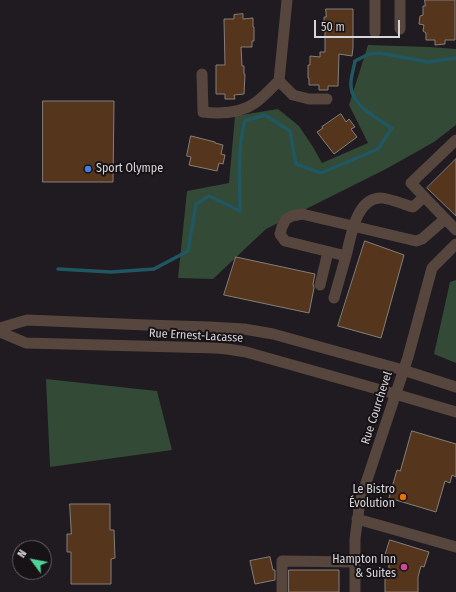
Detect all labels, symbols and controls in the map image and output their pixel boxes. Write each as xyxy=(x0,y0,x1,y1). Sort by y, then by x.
scale bar xyxy=(316,12,402,38)
text: 50 m xyxy=(321,20,345,34)
place label: Sport Olympe xyxy=(96,162,163,176)
marker: Sport Olympe xyxy=(83,164,93,174)
street label: Rue Ernest-Lacasse xyxy=(148,326,244,346)
street label: Rue Courchevel xyxy=(358,370,396,446)
place label: Le Bistro Évolution xyxy=(349,483,395,511)
marker: Le Bistro Évolution xyxy=(398,492,408,502)
north arrow xyxy=(12,540,52,580)
text: N xyxy=(15,548,30,560)
place label: Hampton Inn & Suites xyxy=(332,553,396,581)
marker: Hampton Inn & Suites xyxy=(399,562,409,572)

